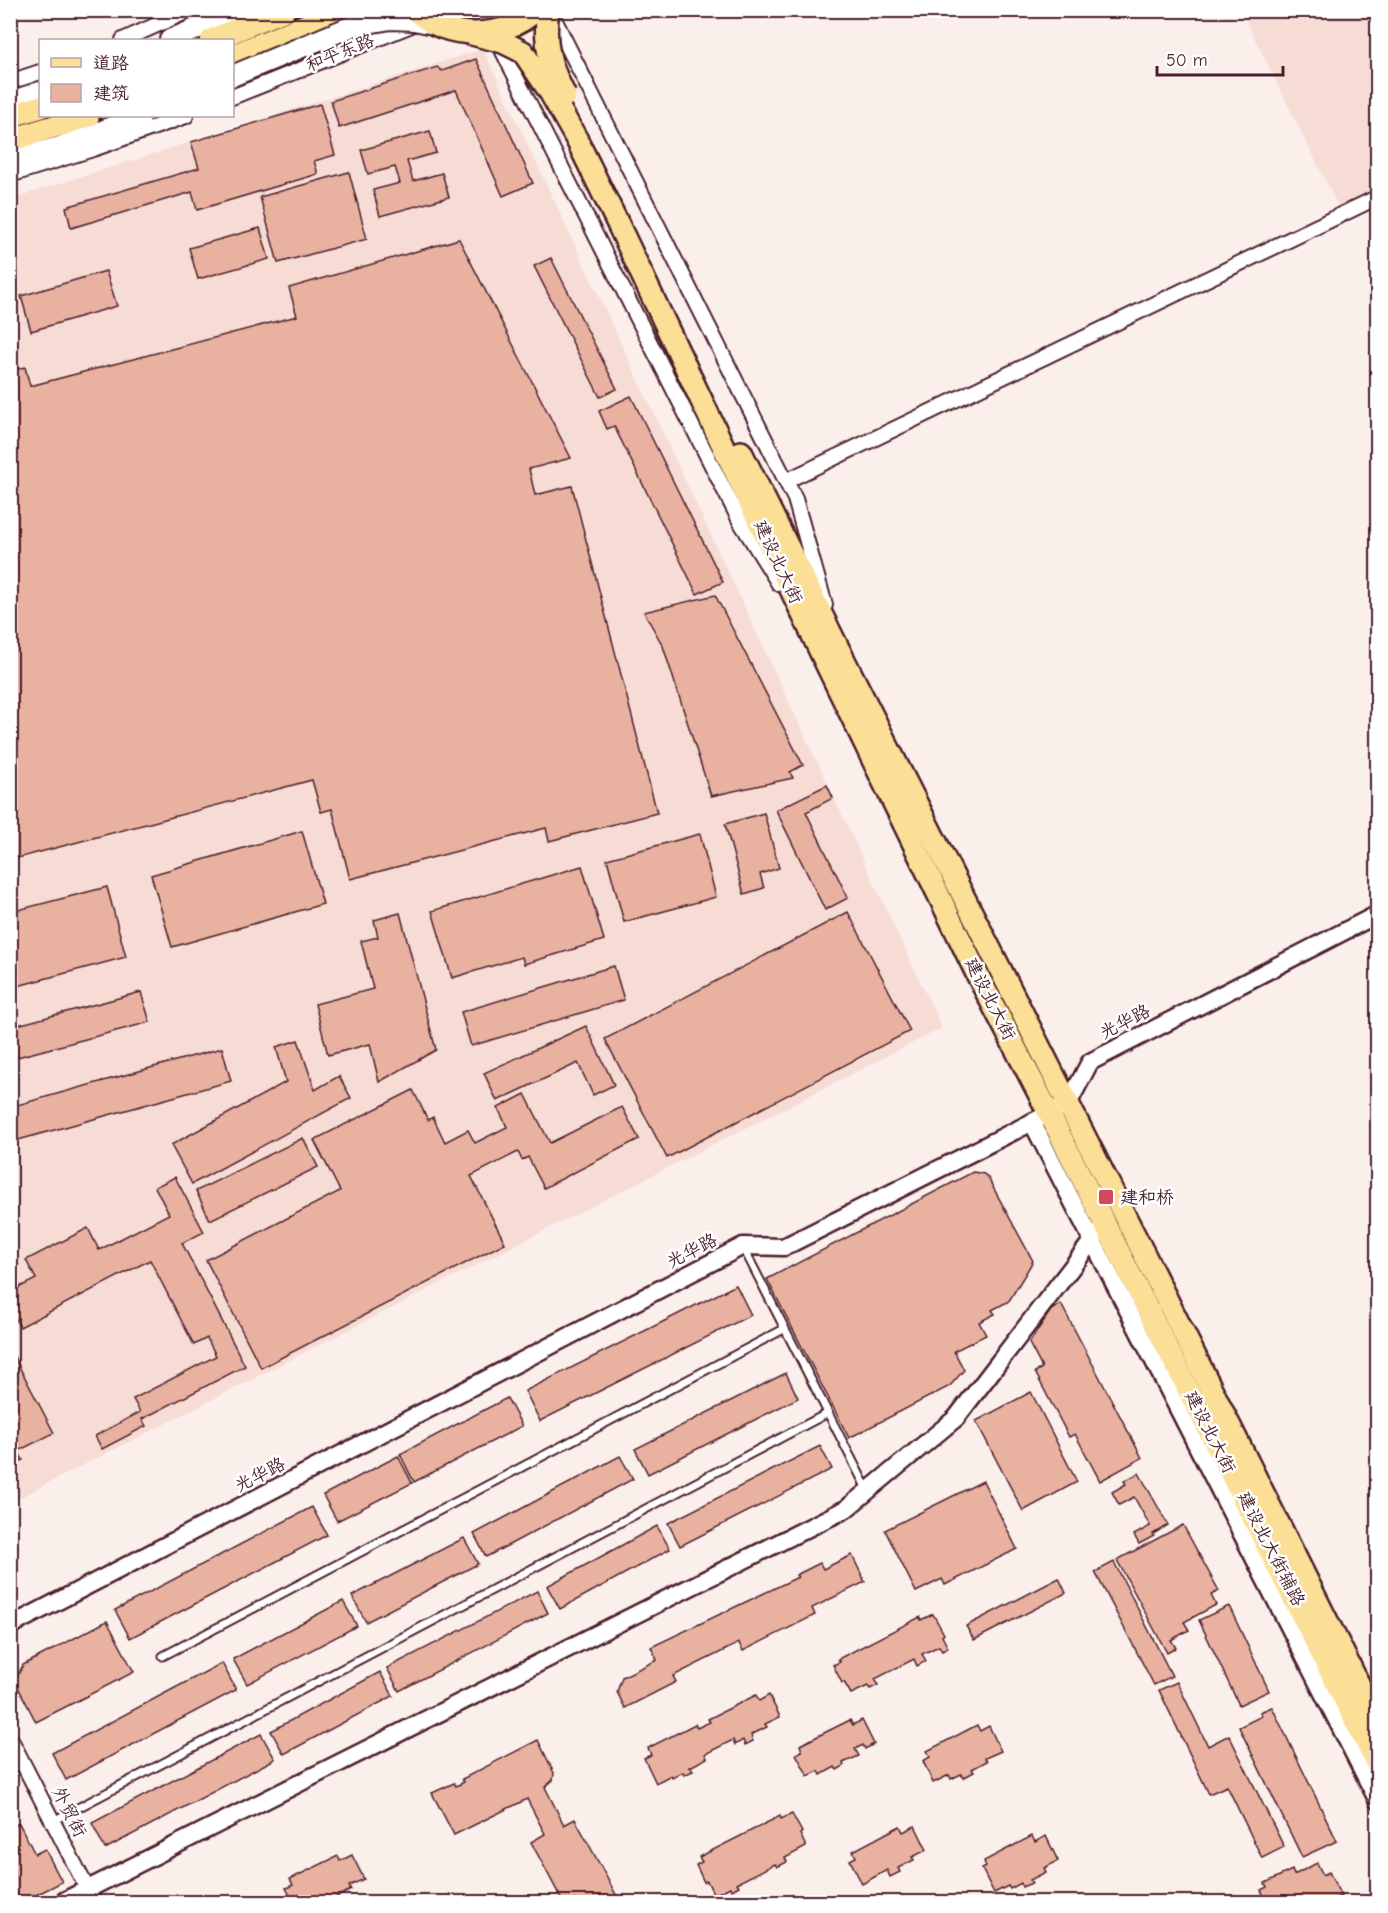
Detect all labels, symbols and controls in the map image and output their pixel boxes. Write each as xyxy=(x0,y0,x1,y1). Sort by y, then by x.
street label: 和平东路 xyxy=(303,30,377,76)
legend xyxy=(39,39,234,117)
scale bar xyxy=(1157,39,1283,77)
text: 50 m xyxy=(1166,50,1208,71)
text: 道路 xyxy=(93,53,129,74)
text: 建筑 xyxy=(93,83,129,104)
street label: 建设北大街 xyxy=(749,517,807,607)
street label: 建设北大街 xyxy=(960,954,1020,1044)
street label: 光华路 xyxy=(1096,1000,1154,1044)
place label: 建和桥 xyxy=(1120,1187,1174,1208)
marker: 建和桥 xyxy=(1097,1188,1115,1206)
street label: 光华路 xyxy=(663,1229,721,1273)
street label: 建设北大街 xyxy=(1180,1387,1240,1477)
street label: 光华路 xyxy=(231,1453,289,1497)
street label: 建设北大街辅路 xyxy=(1233,1488,1309,1610)
street label: 外贸街 xyxy=(47,1783,91,1841)

